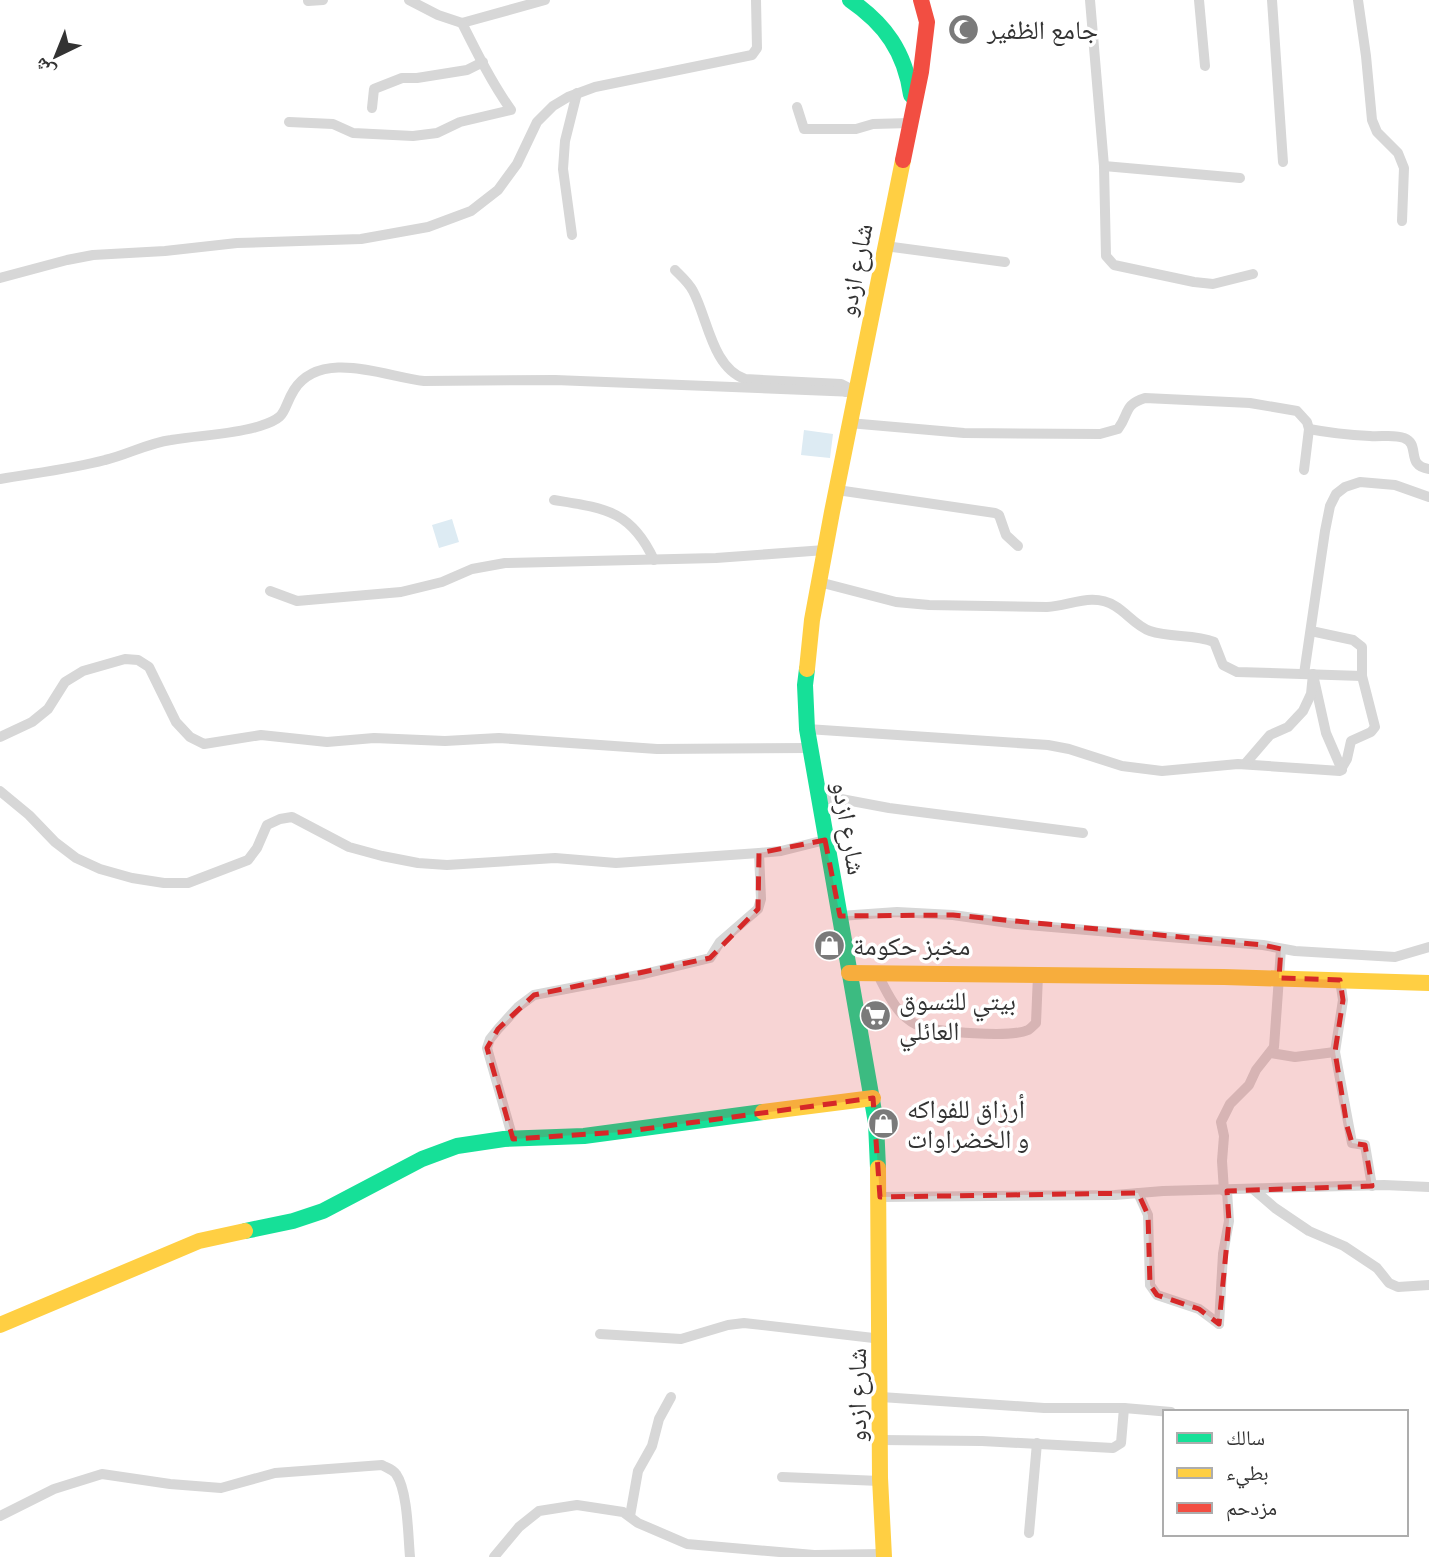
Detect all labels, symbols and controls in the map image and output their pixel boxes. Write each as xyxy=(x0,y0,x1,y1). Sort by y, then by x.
place label: جامع الظفير xyxy=(986,10,1098,49)
mosque icon: جامع الظفير xyxy=(947,13,981,47)
north arrow xyxy=(21,21,91,91)
text: ش xyxy=(27,51,61,86)
street label: شارع ازدو xyxy=(826,220,883,320)
street label: شارع ازدو xyxy=(822,778,877,878)
place label: مخبز حكومة xyxy=(853,926,970,965)
shop icon: مخبز حكومة xyxy=(813,929,847,963)
place label: بيتي للتسوق العائلي xyxy=(899,981,1016,1052)
supermarket icon: بيتي للتسوق العائلي xyxy=(859,999,893,1033)
place label: أرزاق للفواكه و الخضراوات xyxy=(907,1089,1029,1158)
shop icon: أرزاق للفواكه و الخضراوات xyxy=(867,1107,901,1141)
street label: شارع ازدو xyxy=(837,1348,876,1442)
legend xyxy=(1163,1410,1408,1536)
text: سالك xyxy=(1226,1421,1265,1453)
text: بطيء xyxy=(1226,1456,1269,1489)
text: مزدحم xyxy=(1226,1491,1277,1523)

